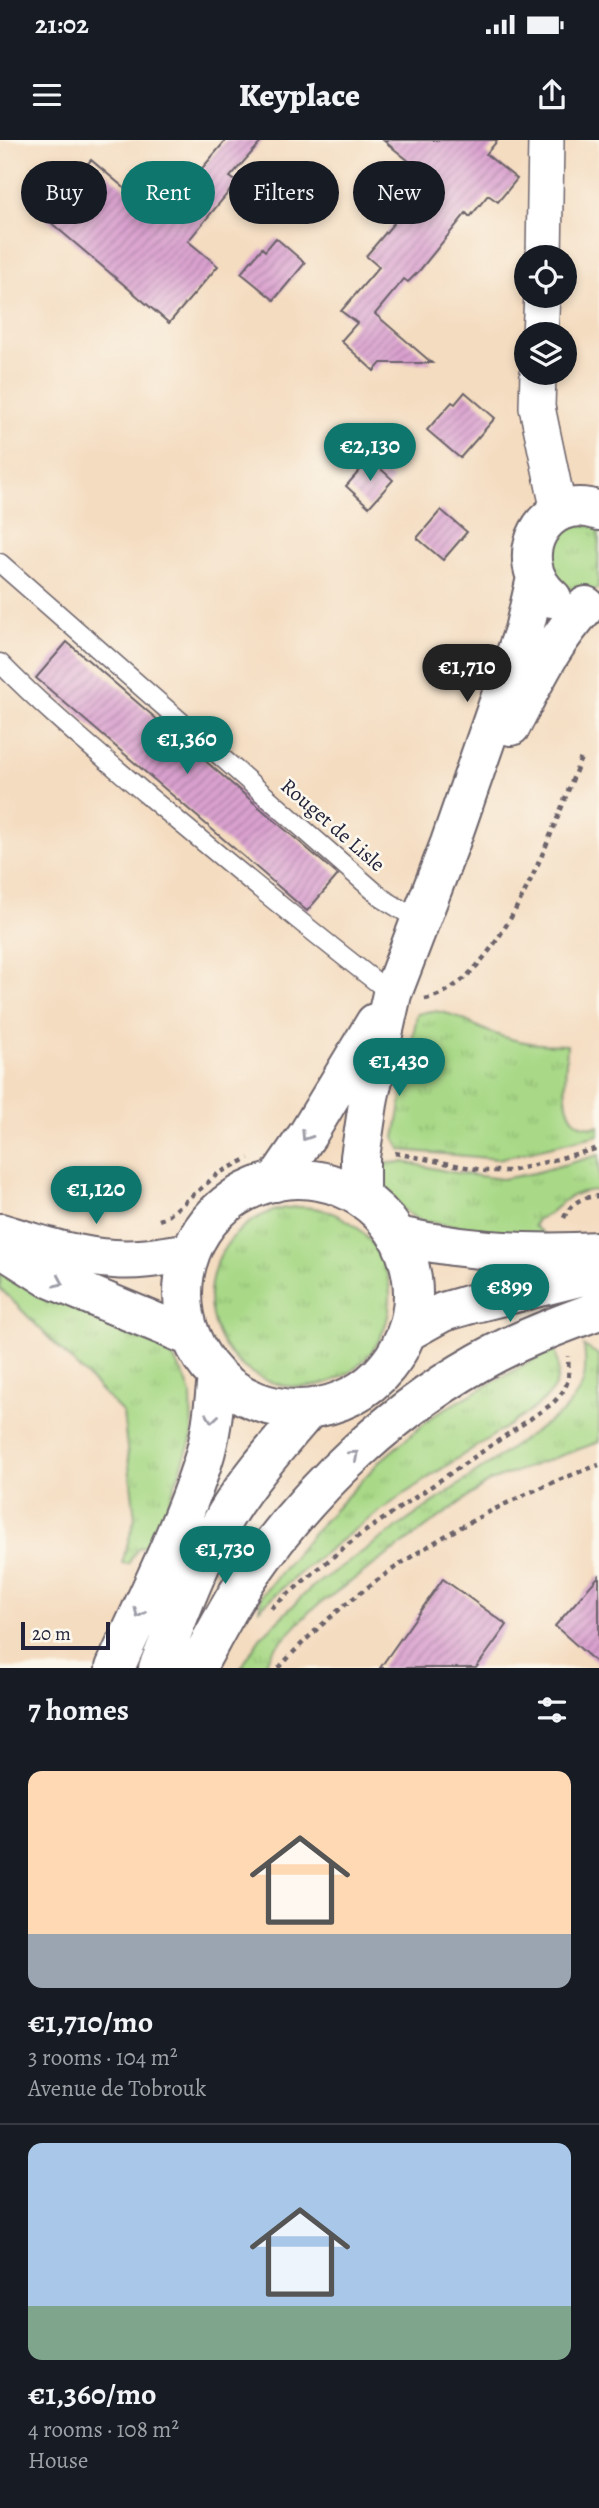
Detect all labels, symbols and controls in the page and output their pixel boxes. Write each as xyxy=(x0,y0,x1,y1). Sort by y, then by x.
text: 21:02 xyxy=(35,7,89,42)
text: Keyplace xyxy=(239,73,360,117)
icon: menu xyxy=(28,76,66,114)
icon: share xyxy=(533,76,571,114)
chip: Buy xyxy=(21,161,107,224)
chip: Rent xyxy=(121,161,215,224)
chip: Filters xyxy=(229,161,339,224)
chip: New xyxy=(353,161,445,224)
map controls xyxy=(514,245,577,385)
button: locate xyxy=(514,245,577,308)
button: layers xyxy=(514,322,577,385)
pin: €2,130 xyxy=(313,424,427,483)
text: €2,130 xyxy=(340,430,400,461)
pin: €1,710 xyxy=(410,644,524,704)
text: €1,710 xyxy=(438,651,496,682)
pin: €1,360 xyxy=(130,716,244,776)
text: €1,360 xyxy=(157,723,217,754)
street label: Rouget de Lisle xyxy=(275,772,391,878)
pin: €1,430 xyxy=(342,1038,456,1098)
text: €1,430 xyxy=(369,1045,429,1076)
one-way arrow xyxy=(301,1129,314,1142)
pin: €1,120 xyxy=(39,1166,153,1226)
text: €1,120 xyxy=(67,1173,125,1204)
pin: €899 xyxy=(469,1264,551,1324)
text: €899 xyxy=(487,1271,533,1302)
one-way arrow xyxy=(51,1274,64,1288)
one-way arrow xyxy=(204,1413,219,1424)
one-way arrow xyxy=(346,1451,359,1463)
pin: €1,730 xyxy=(168,1526,282,1586)
text: €1,730 xyxy=(196,1533,254,1564)
one-way arrow xyxy=(133,1606,147,1619)
scale bar xyxy=(21,1619,110,1651)
text: 20 m xyxy=(32,1621,71,1647)
text: 7 homes xyxy=(28,1690,129,1730)
icon: filters xyxy=(533,1691,571,1729)
icon: home xyxy=(237,1817,363,1943)
text: €1,710/mo xyxy=(28,2002,153,2042)
text: 3 rooms · 104 m² xyxy=(28,2042,177,2073)
text: Avenue de Tobrouk xyxy=(28,2073,206,2104)
icon: home xyxy=(237,2189,363,2315)
text: €1,360/mo xyxy=(28,2374,157,2414)
text: 4 rooms · 108 m² xyxy=(28,2414,179,2445)
text: House xyxy=(28,2445,88,2476)

